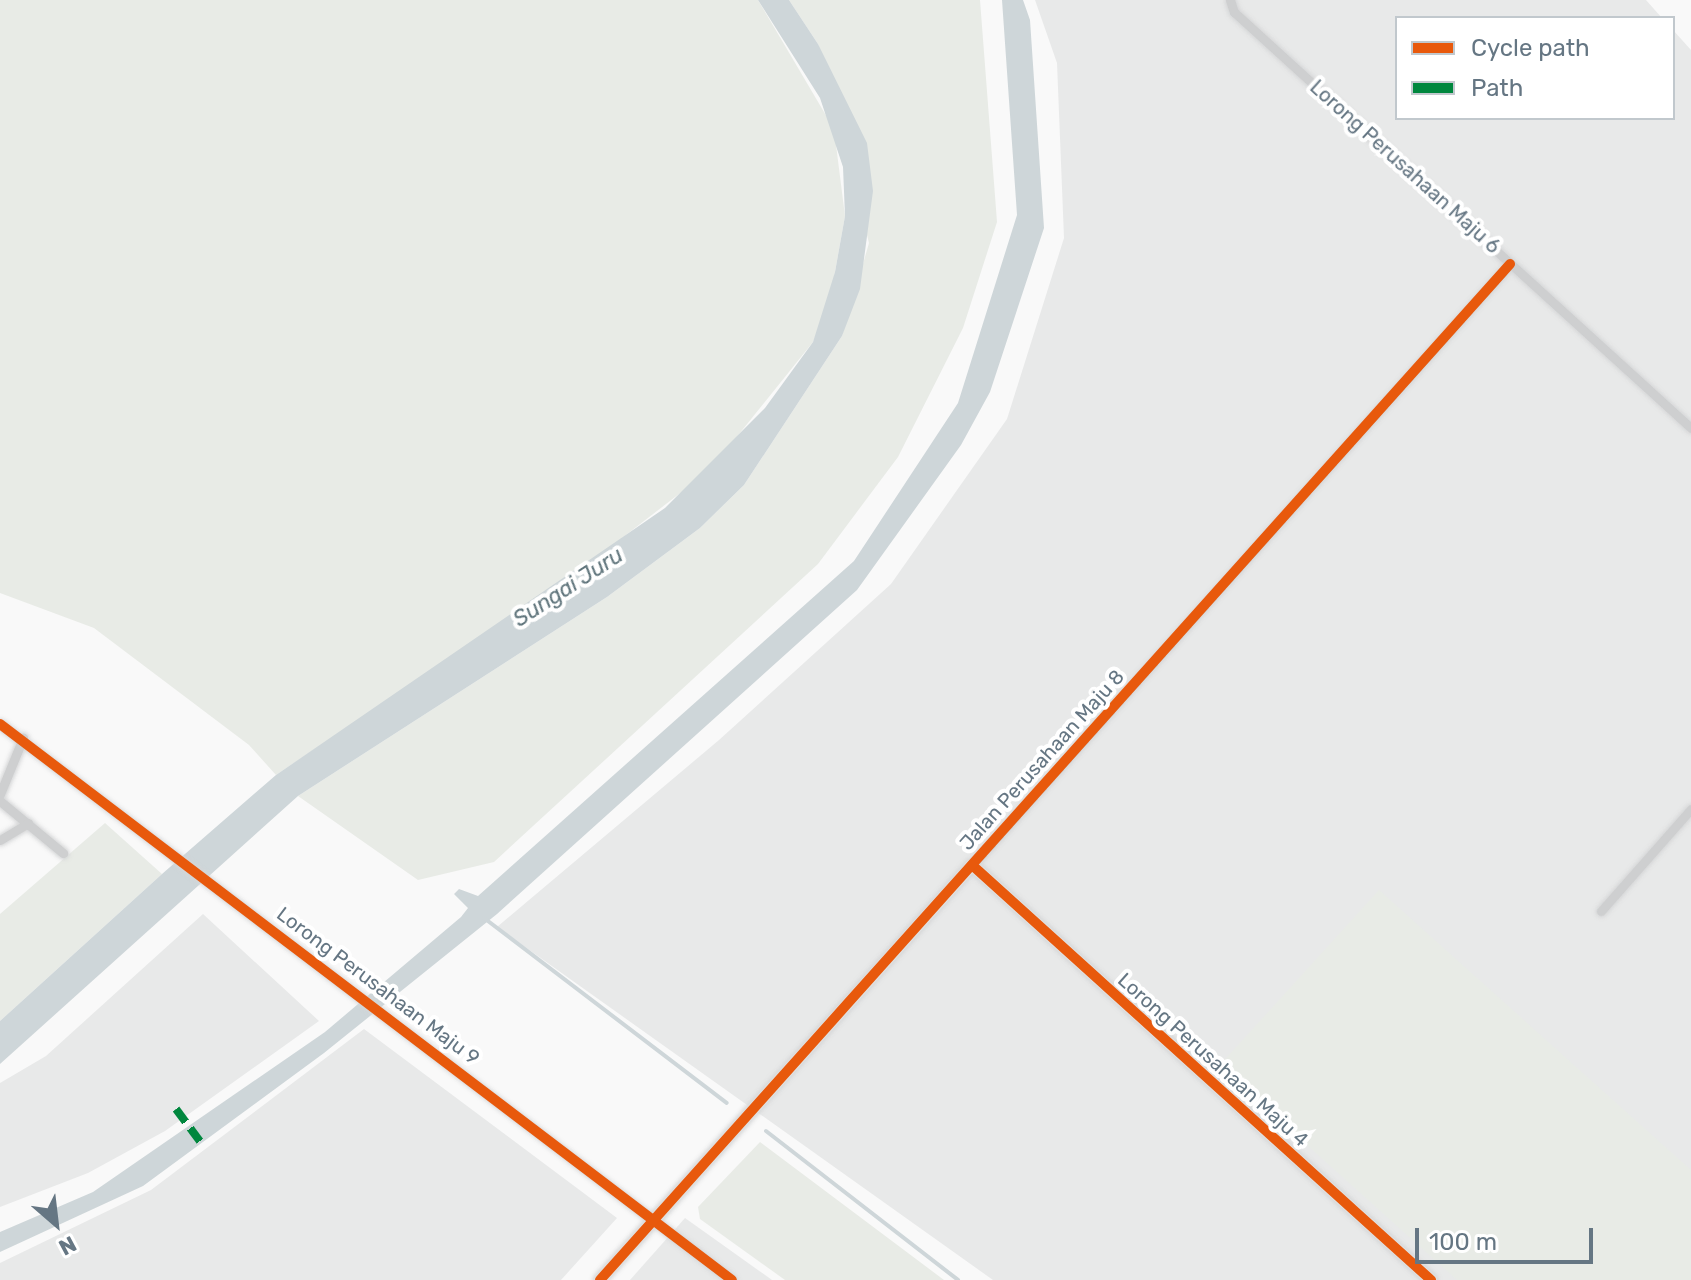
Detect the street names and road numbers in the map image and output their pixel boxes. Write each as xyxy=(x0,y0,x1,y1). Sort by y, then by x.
street label: Lorong Perusahaan Maju 6 xyxy=(1305,75,1505,259)
street label: Jalan Perusahaan Maju 8 xyxy=(955,665,1129,855)
street label: Lorong Perusahaan Maju 9 xyxy=(272,902,484,1070)
street label: Lorong Perusahaan Maju 4 xyxy=(1113,968,1313,1152)

